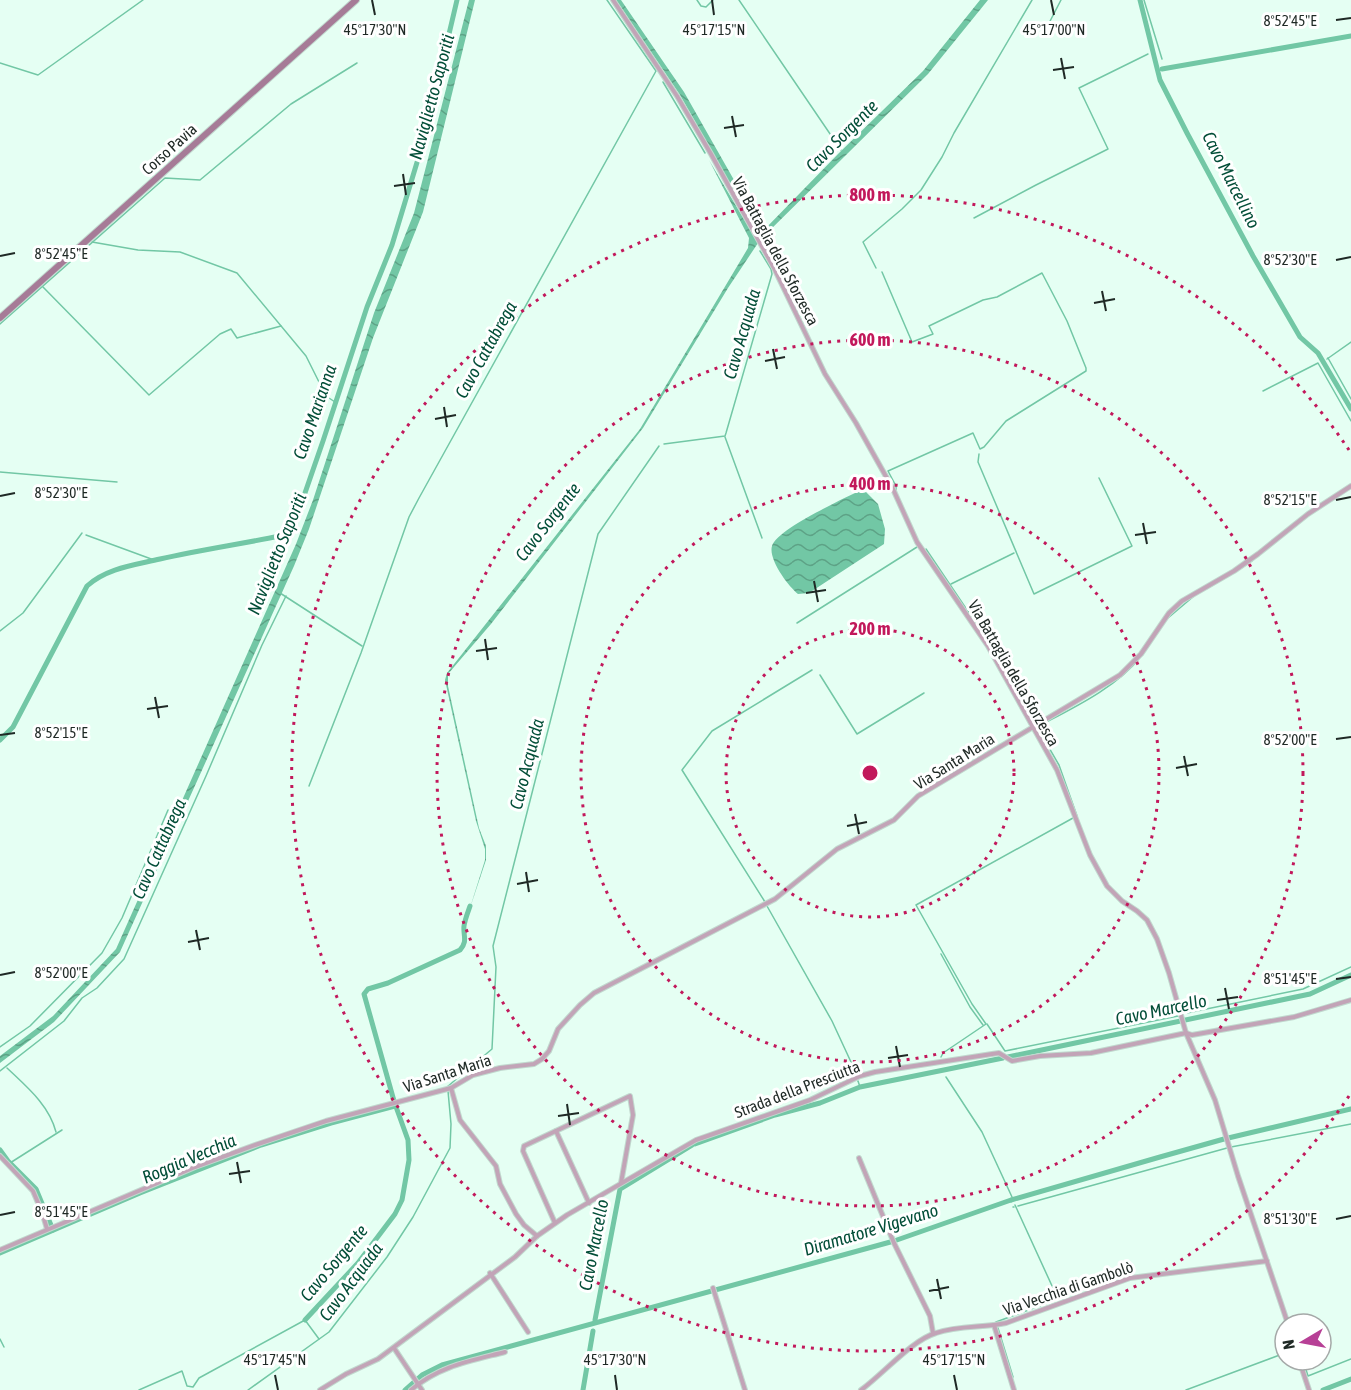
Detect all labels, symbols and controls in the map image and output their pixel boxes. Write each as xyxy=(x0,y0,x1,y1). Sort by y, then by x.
text: 8°52'45"E xyxy=(1263,12,1317,29)
text: 45°17'30"N xyxy=(344,21,406,38)
text: 45°17'15"N xyxy=(683,21,745,38)
text: 45°17'00"N xyxy=(1023,21,1085,38)
water label: Naviglietto Saporiti xyxy=(405,32,458,162)
water label: Cavo Sorgente xyxy=(801,95,882,176)
street label: Corso Pavia xyxy=(138,120,200,178)
water label: Cavo Marcellino xyxy=(1198,128,1265,232)
street label: Via Battaglia della Sforzesca xyxy=(728,174,823,329)
text: 800 m xyxy=(850,184,890,205)
text: 8°52'45"E xyxy=(34,245,88,262)
text: 8°52'30"E xyxy=(1263,251,1317,268)
water label: Cavo Acquada xyxy=(719,286,765,381)
water label: Cavo Cattabrega xyxy=(450,297,521,402)
text: 600 m xyxy=(850,329,890,350)
water label: Cavo Marianna xyxy=(289,361,341,462)
text: 400 m xyxy=(849,473,890,494)
water label: Cavo Sorgente xyxy=(511,478,585,565)
text: 8°52'30"E xyxy=(34,484,88,501)
water label: Naviglietto Saporiti xyxy=(243,490,310,618)
text: 8°52'15"E xyxy=(1263,491,1317,508)
street label: Via Battaglia della Sforzesca xyxy=(964,597,1063,750)
text: 200 m xyxy=(850,618,890,639)
water label: Cavo Acquada xyxy=(505,716,548,811)
text: 8°52'15"E xyxy=(34,724,88,741)
street label: Via Santa Maria xyxy=(911,729,997,793)
text: 8°52'00"E xyxy=(1263,731,1317,748)
centre of rings xyxy=(860,763,880,783)
water label: Cavo Cattabrega xyxy=(127,795,190,902)
text: 8°52'00"E xyxy=(34,964,88,981)
text: 8°51'45"E xyxy=(1263,970,1317,987)
water label: Cavo Marcello xyxy=(1114,990,1208,1029)
street label: Via Santa Maria xyxy=(401,1050,493,1096)
street label: Strada della Presciutta xyxy=(732,1057,862,1121)
water label: Roggia Vecchia xyxy=(139,1129,239,1188)
water label: Cavo Marcello xyxy=(574,1198,613,1292)
water label: Diramatore Vigevano xyxy=(801,1199,941,1260)
text: 8°51'45"E xyxy=(34,1203,88,1220)
text: 8°51'30"E xyxy=(1263,1210,1317,1227)
water label: Cavo Sorgente xyxy=(295,1220,372,1305)
water label: Cavo Acquada xyxy=(314,1238,387,1325)
street label: Via Vecchia di Gambolò xyxy=(1001,1257,1135,1319)
north arrow xyxy=(1273,1312,1333,1372)
text: N xyxy=(1279,1338,1298,1351)
text: 45°17'45"N xyxy=(244,1351,306,1368)
text: 45°17'30"N xyxy=(584,1351,646,1368)
text: 45°17'15"N xyxy=(923,1351,985,1368)

